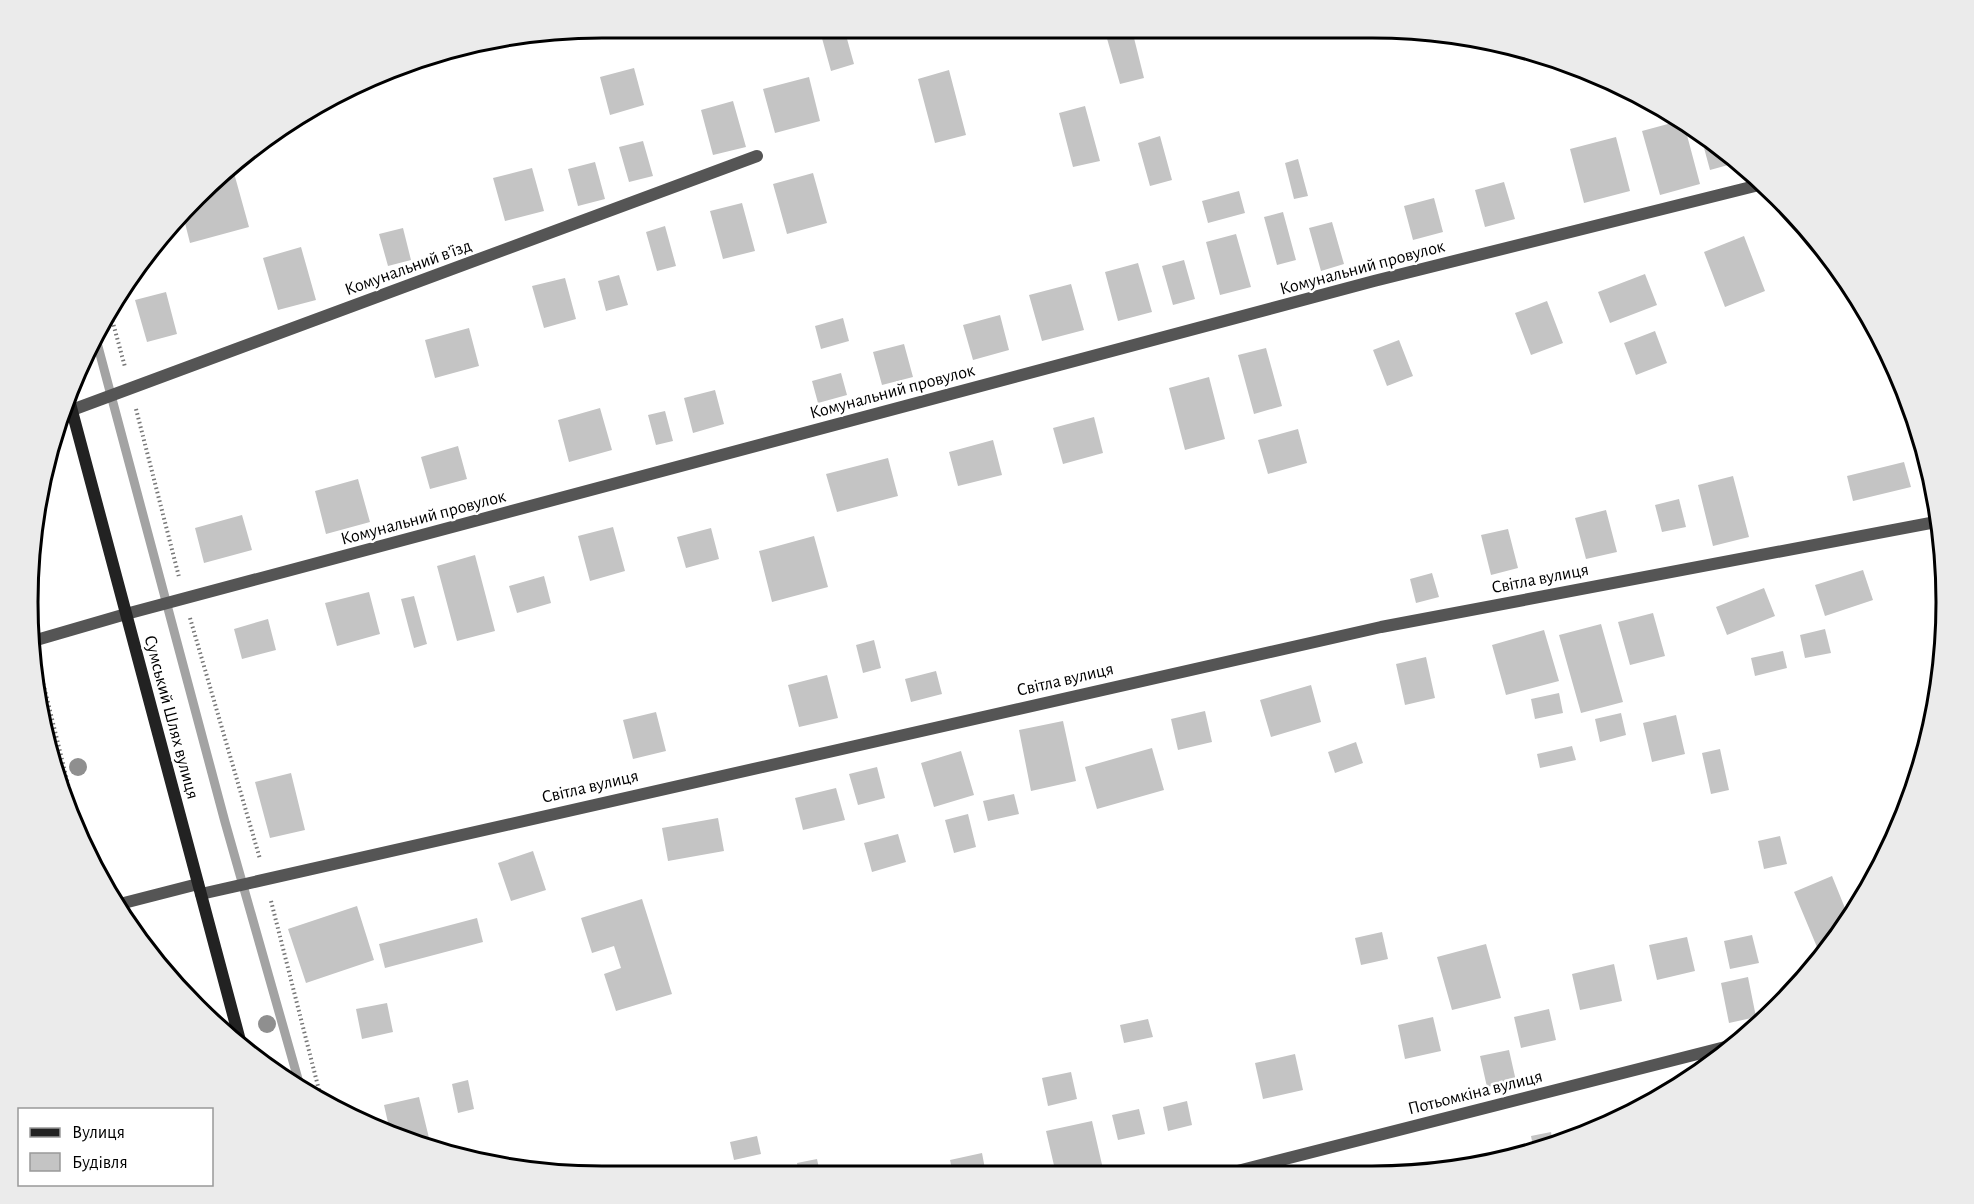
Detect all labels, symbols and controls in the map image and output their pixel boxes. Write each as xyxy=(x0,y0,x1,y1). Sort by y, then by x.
street label: Комунальний в’їзд xyxy=(342,237,474,299)
street label: Комунальний провулок xyxy=(1278,237,1447,299)
street label: Комунальний провулок xyxy=(808,361,977,423)
street label: Комунальний провулок xyxy=(339,487,508,549)
street label: Світла вулиця xyxy=(1490,561,1590,597)
street label: Сумський Шлях вулиця xyxy=(140,633,202,801)
street label: Світла вулиця xyxy=(1015,660,1115,700)
street label: Світла вулиця xyxy=(540,767,640,807)
street label: Потьомкіна вулиця xyxy=(1406,1068,1544,1118)
legend xyxy=(18,1108,213,1186)
text: Вулиця xyxy=(72,1124,125,1142)
text: Будівля xyxy=(72,1154,128,1172)

